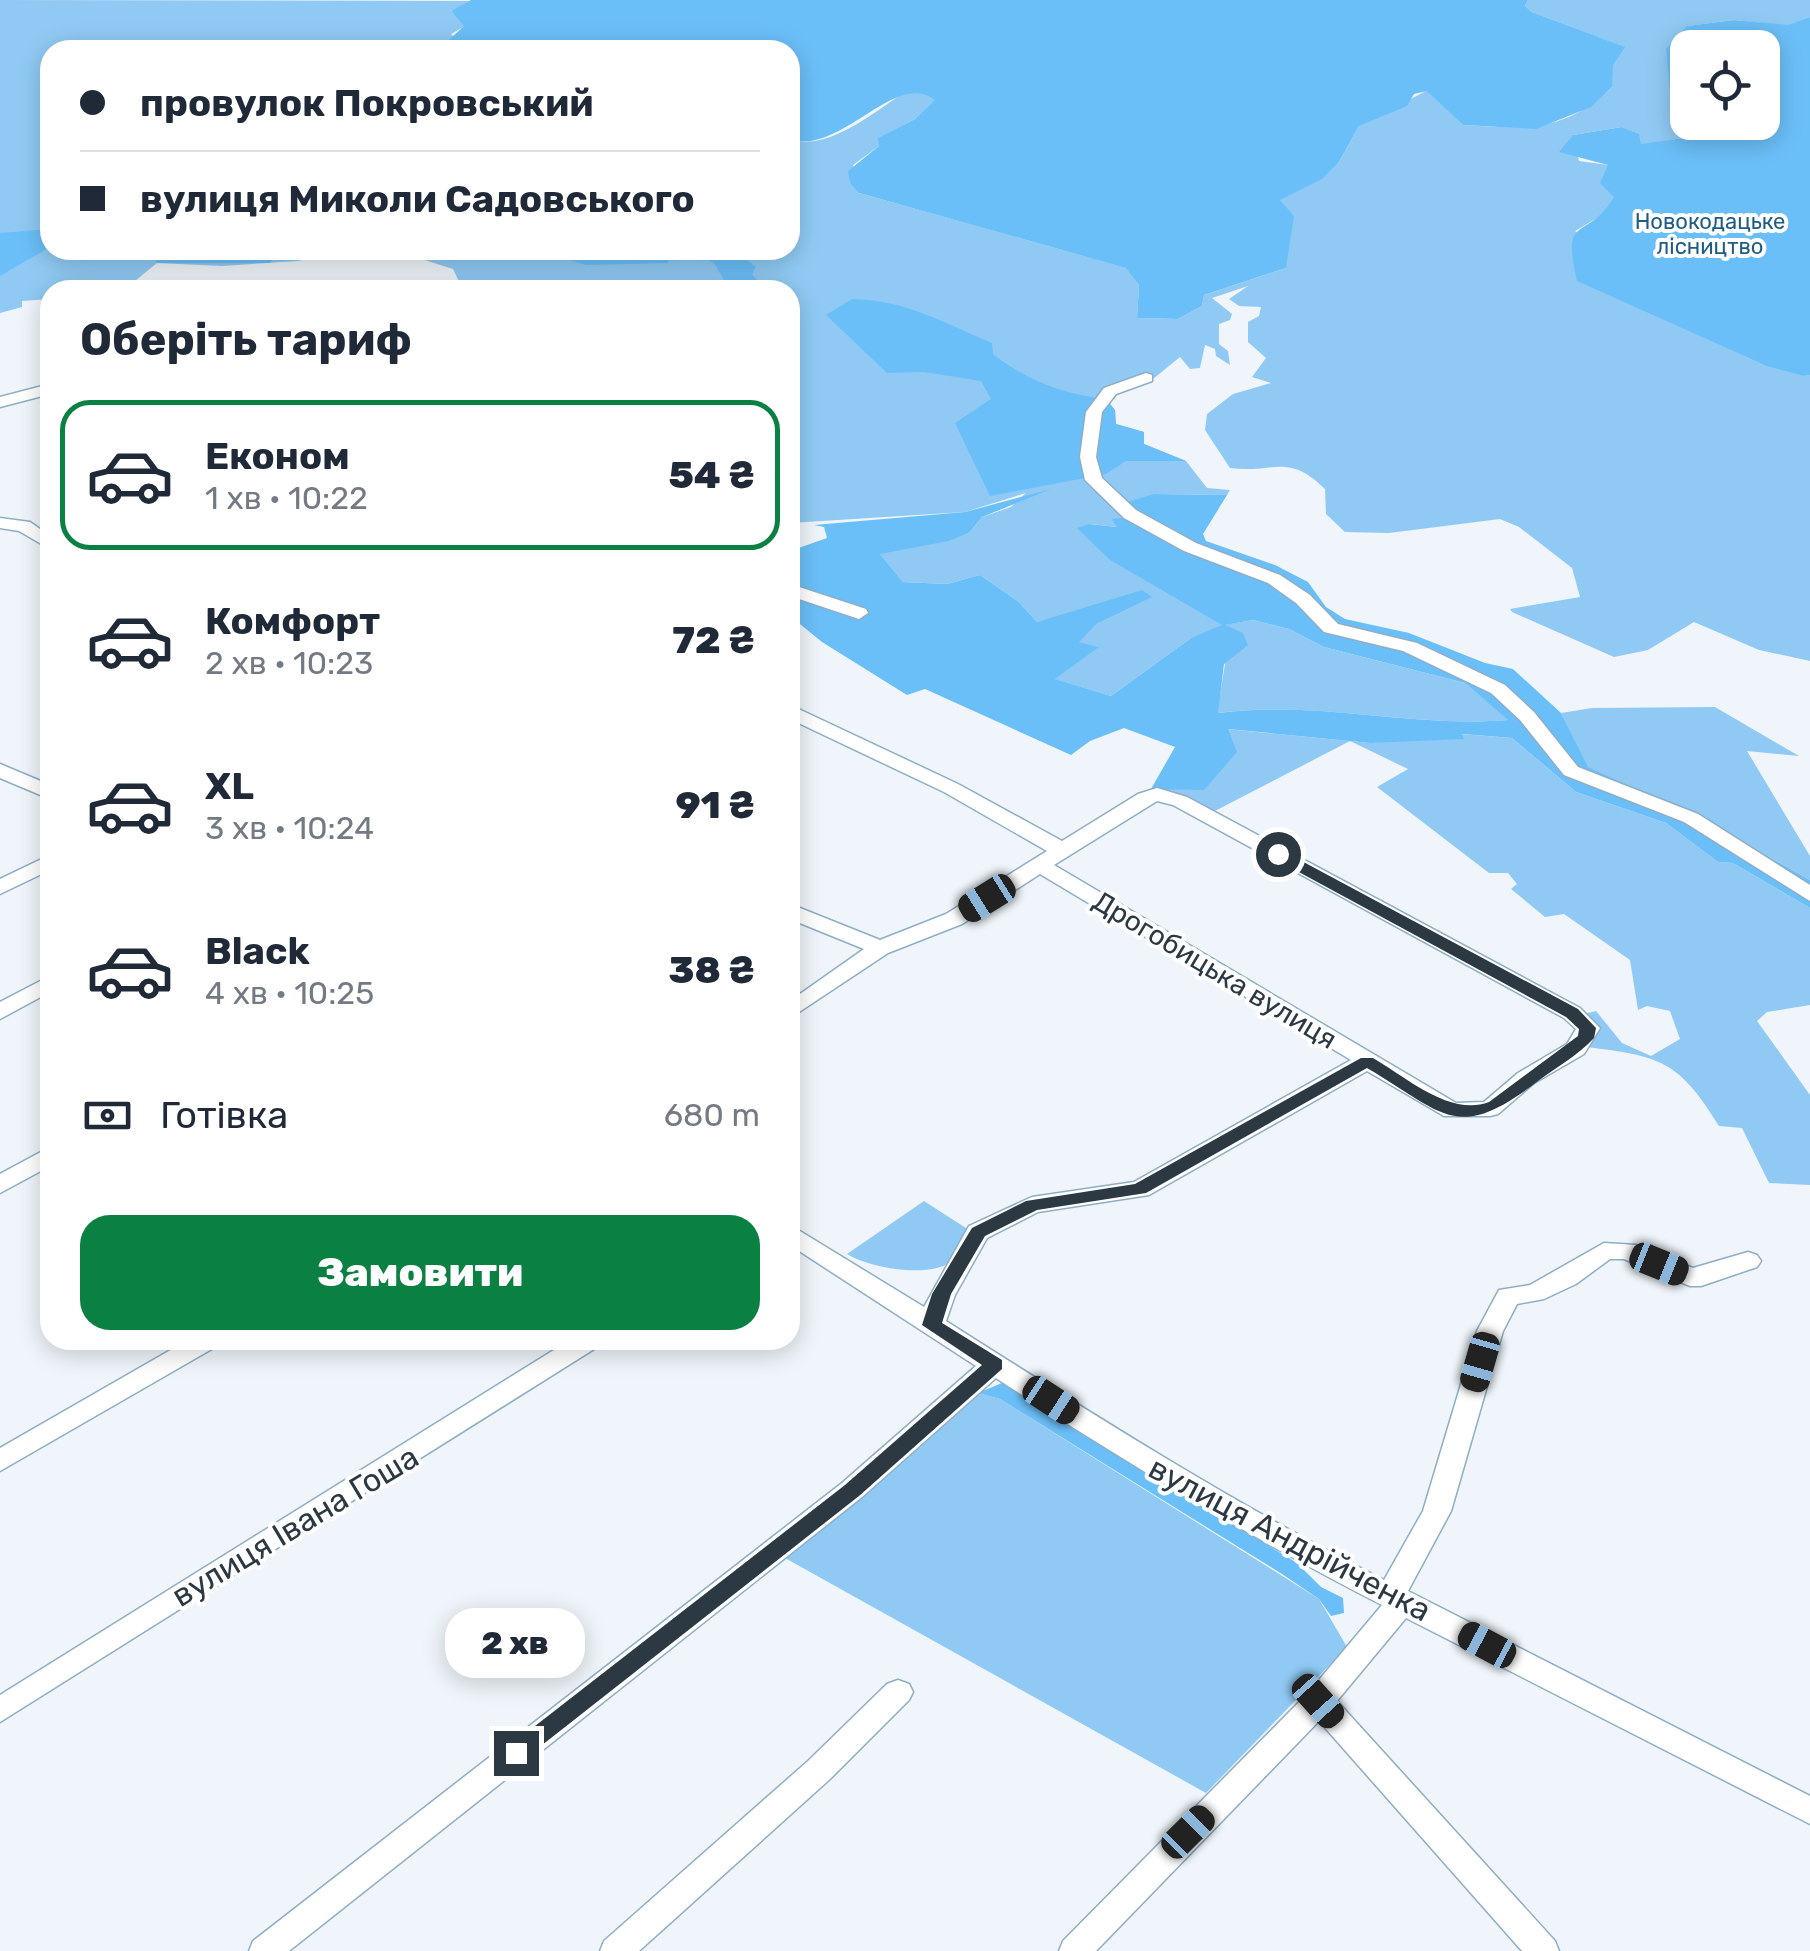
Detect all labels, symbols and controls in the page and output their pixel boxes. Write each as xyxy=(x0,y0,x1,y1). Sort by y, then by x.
map controls xyxy=(1670,30,1780,140)
button: locate xyxy=(1670,30,1780,140)
text: провулок Покровський xyxy=(140,80,593,126)
text: вулиця Миколи Садовського xyxy=(140,176,695,222)
park label: Новокодацьке лісництво xyxy=(1635,208,1785,260)
text: Оберіть тариф xyxy=(80,313,412,366)
icon: car xyxy=(85,430,175,520)
text: Економ xyxy=(205,433,350,479)
text: 54 ₴ xyxy=(668,452,755,498)
text: 1 хв · 10:22 xyxy=(205,479,368,517)
icon: car xyxy=(85,595,175,685)
text: Комфорт xyxy=(205,598,380,644)
text: 72 ₴ xyxy=(672,617,755,663)
text: 2 хв · 10:23 xyxy=(205,644,373,682)
icon: car xyxy=(85,760,175,850)
text: XL xyxy=(205,763,254,809)
text: 91 ₴ xyxy=(676,782,755,828)
text: 3 хв · 10:24 xyxy=(205,809,374,847)
route start xyxy=(1256,832,1301,877)
car xyxy=(954,869,1020,927)
street label: Дрогобицька вулиця xyxy=(1087,884,1343,1056)
icon: car xyxy=(85,925,175,1015)
text: Black xyxy=(205,928,310,974)
text: 38 ₴ xyxy=(668,947,755,993)
text: 4 хв · 10:25 xyxy=(205,974,374,1012)
icon: cash xyxy=(80,1088,135,1143)
text: Готівка xyxy=(160,1092,288,1138)
text: 680 m xyxy=(664,1096,760,1134)
button: Замовити xyxy=(80,1215,760,1330)
car xyxy=(1626,1239,1692,1289)
car xyxy=(1457,1329,1503,1395)
car xyxy=(1018,1371,1084,1429)
street label: вулиця Івана Гоша xyxy=(165,1437,425,1615)
street label: вулиця Андрійченка xyxy=(1143,1449,1437,1629)
callout: 2 хв xyxy=(446,1608,586,1678)
car xyxy=(1453,1618,1521,1672)
text: 2 хв xyxy=(481,1624,549,1662)
car xyxy=(1287,1669,1349,1733)
route end xyxy=(494,1731,539,1776)
car xyxy=(1156,1800,1220,1864)

